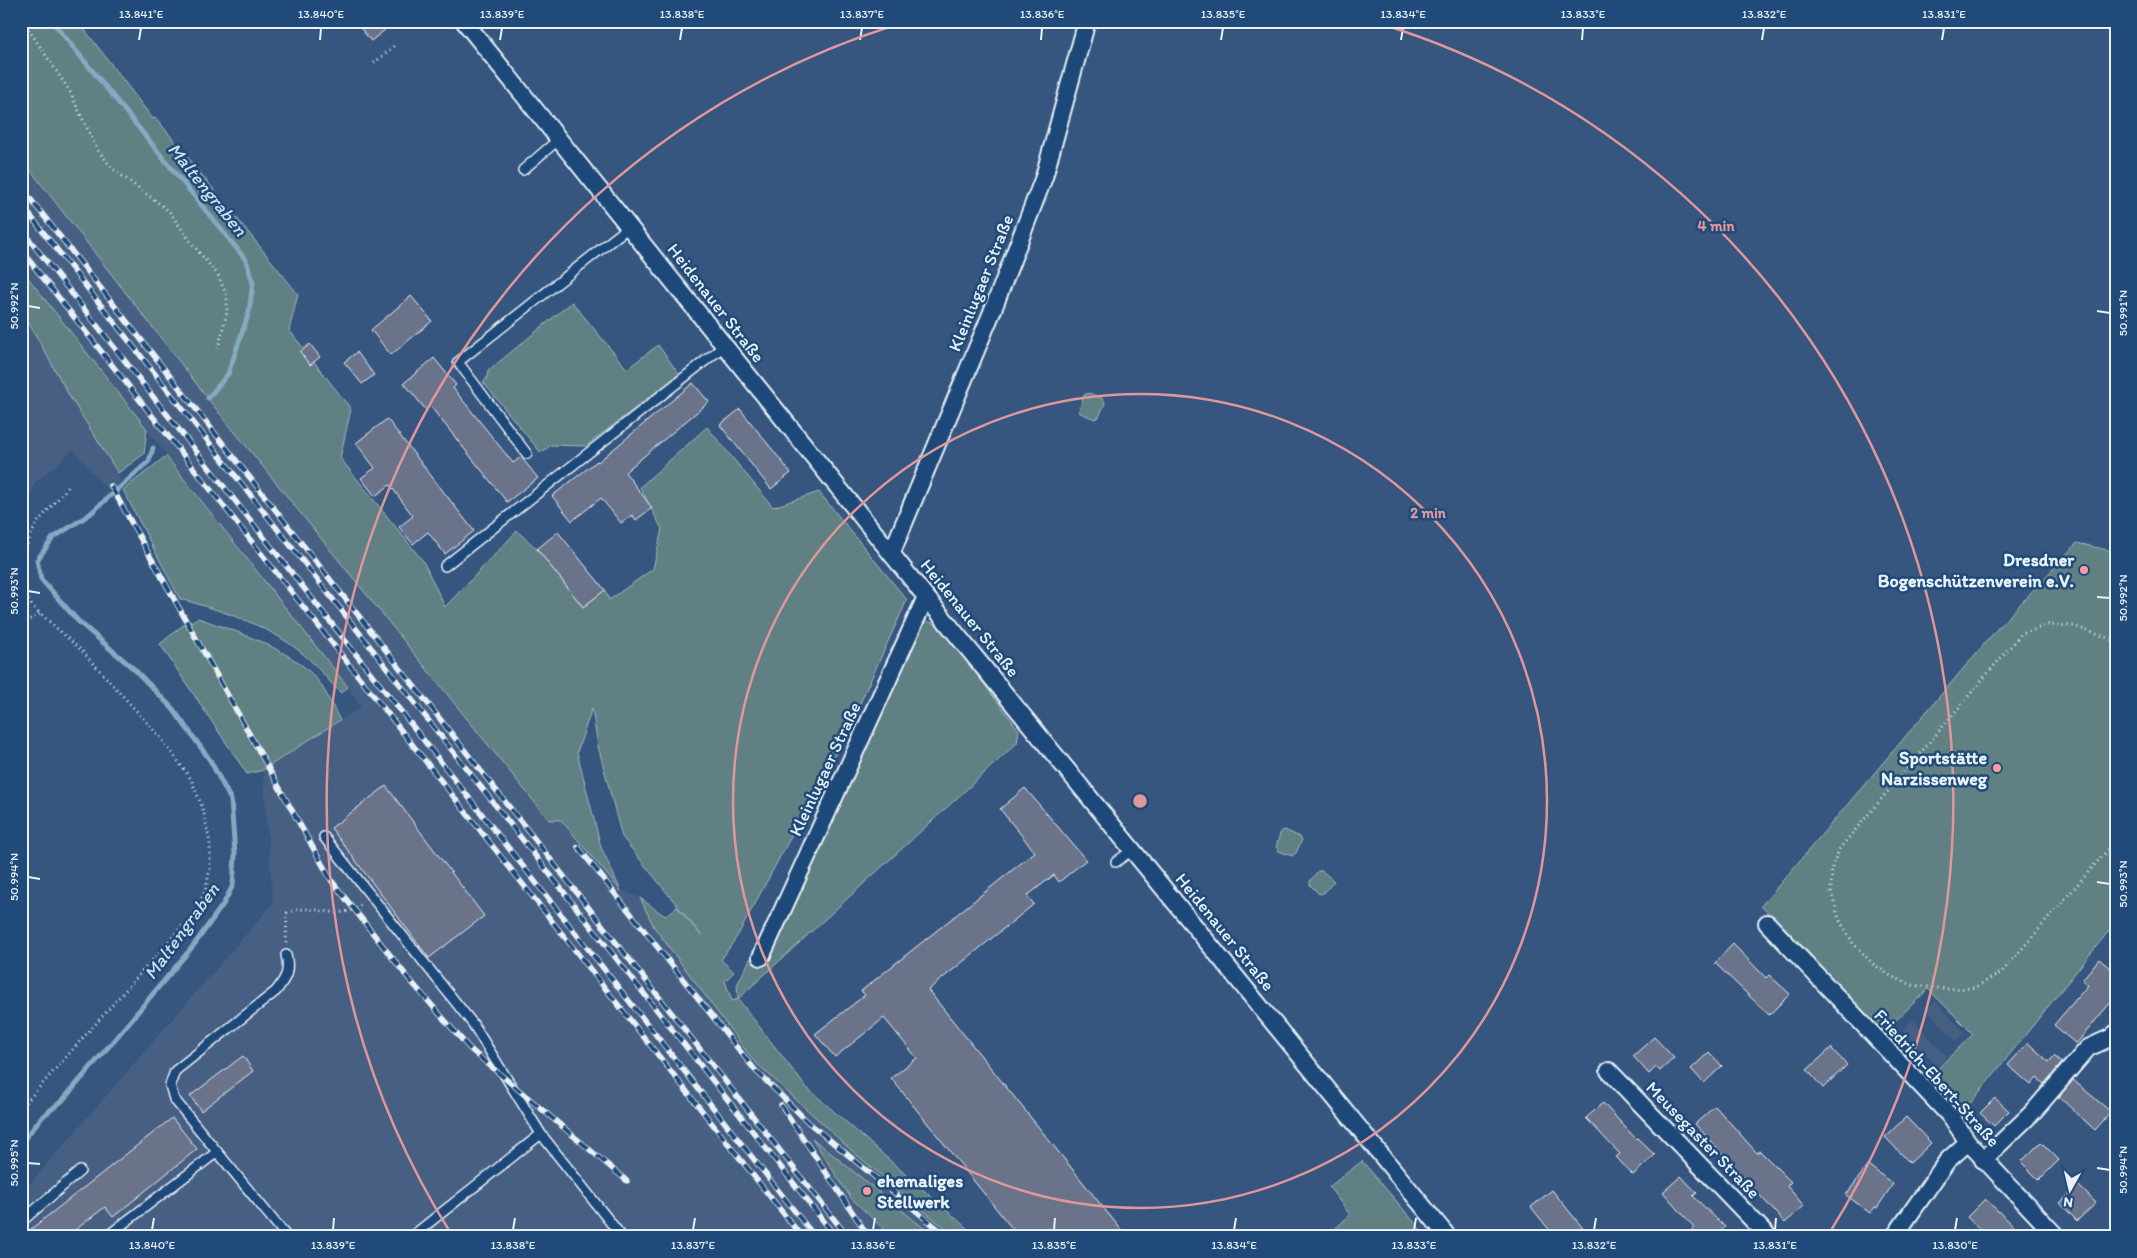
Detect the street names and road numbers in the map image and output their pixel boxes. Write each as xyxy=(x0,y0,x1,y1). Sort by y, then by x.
street label: Kleinlugaer Straße xyxy=(944,211,1018,355)
street label: Heidenauer Straße xyxy=(663,239,769,367)
street label: Heidenauer Straße xyxy=(916,555,1024,681)
street label: Kleinlugaer Straße xyxy=(784,698,866,840)
street label: Heidenauer Straße xyxy=(1171,869,1279,995)
street label: Friedrich-Ebert-Straße xyxy=(1869,1005,2005,1151)
street label: Meusegaster Straße xyxy=(1641,1077,1765,1203)

